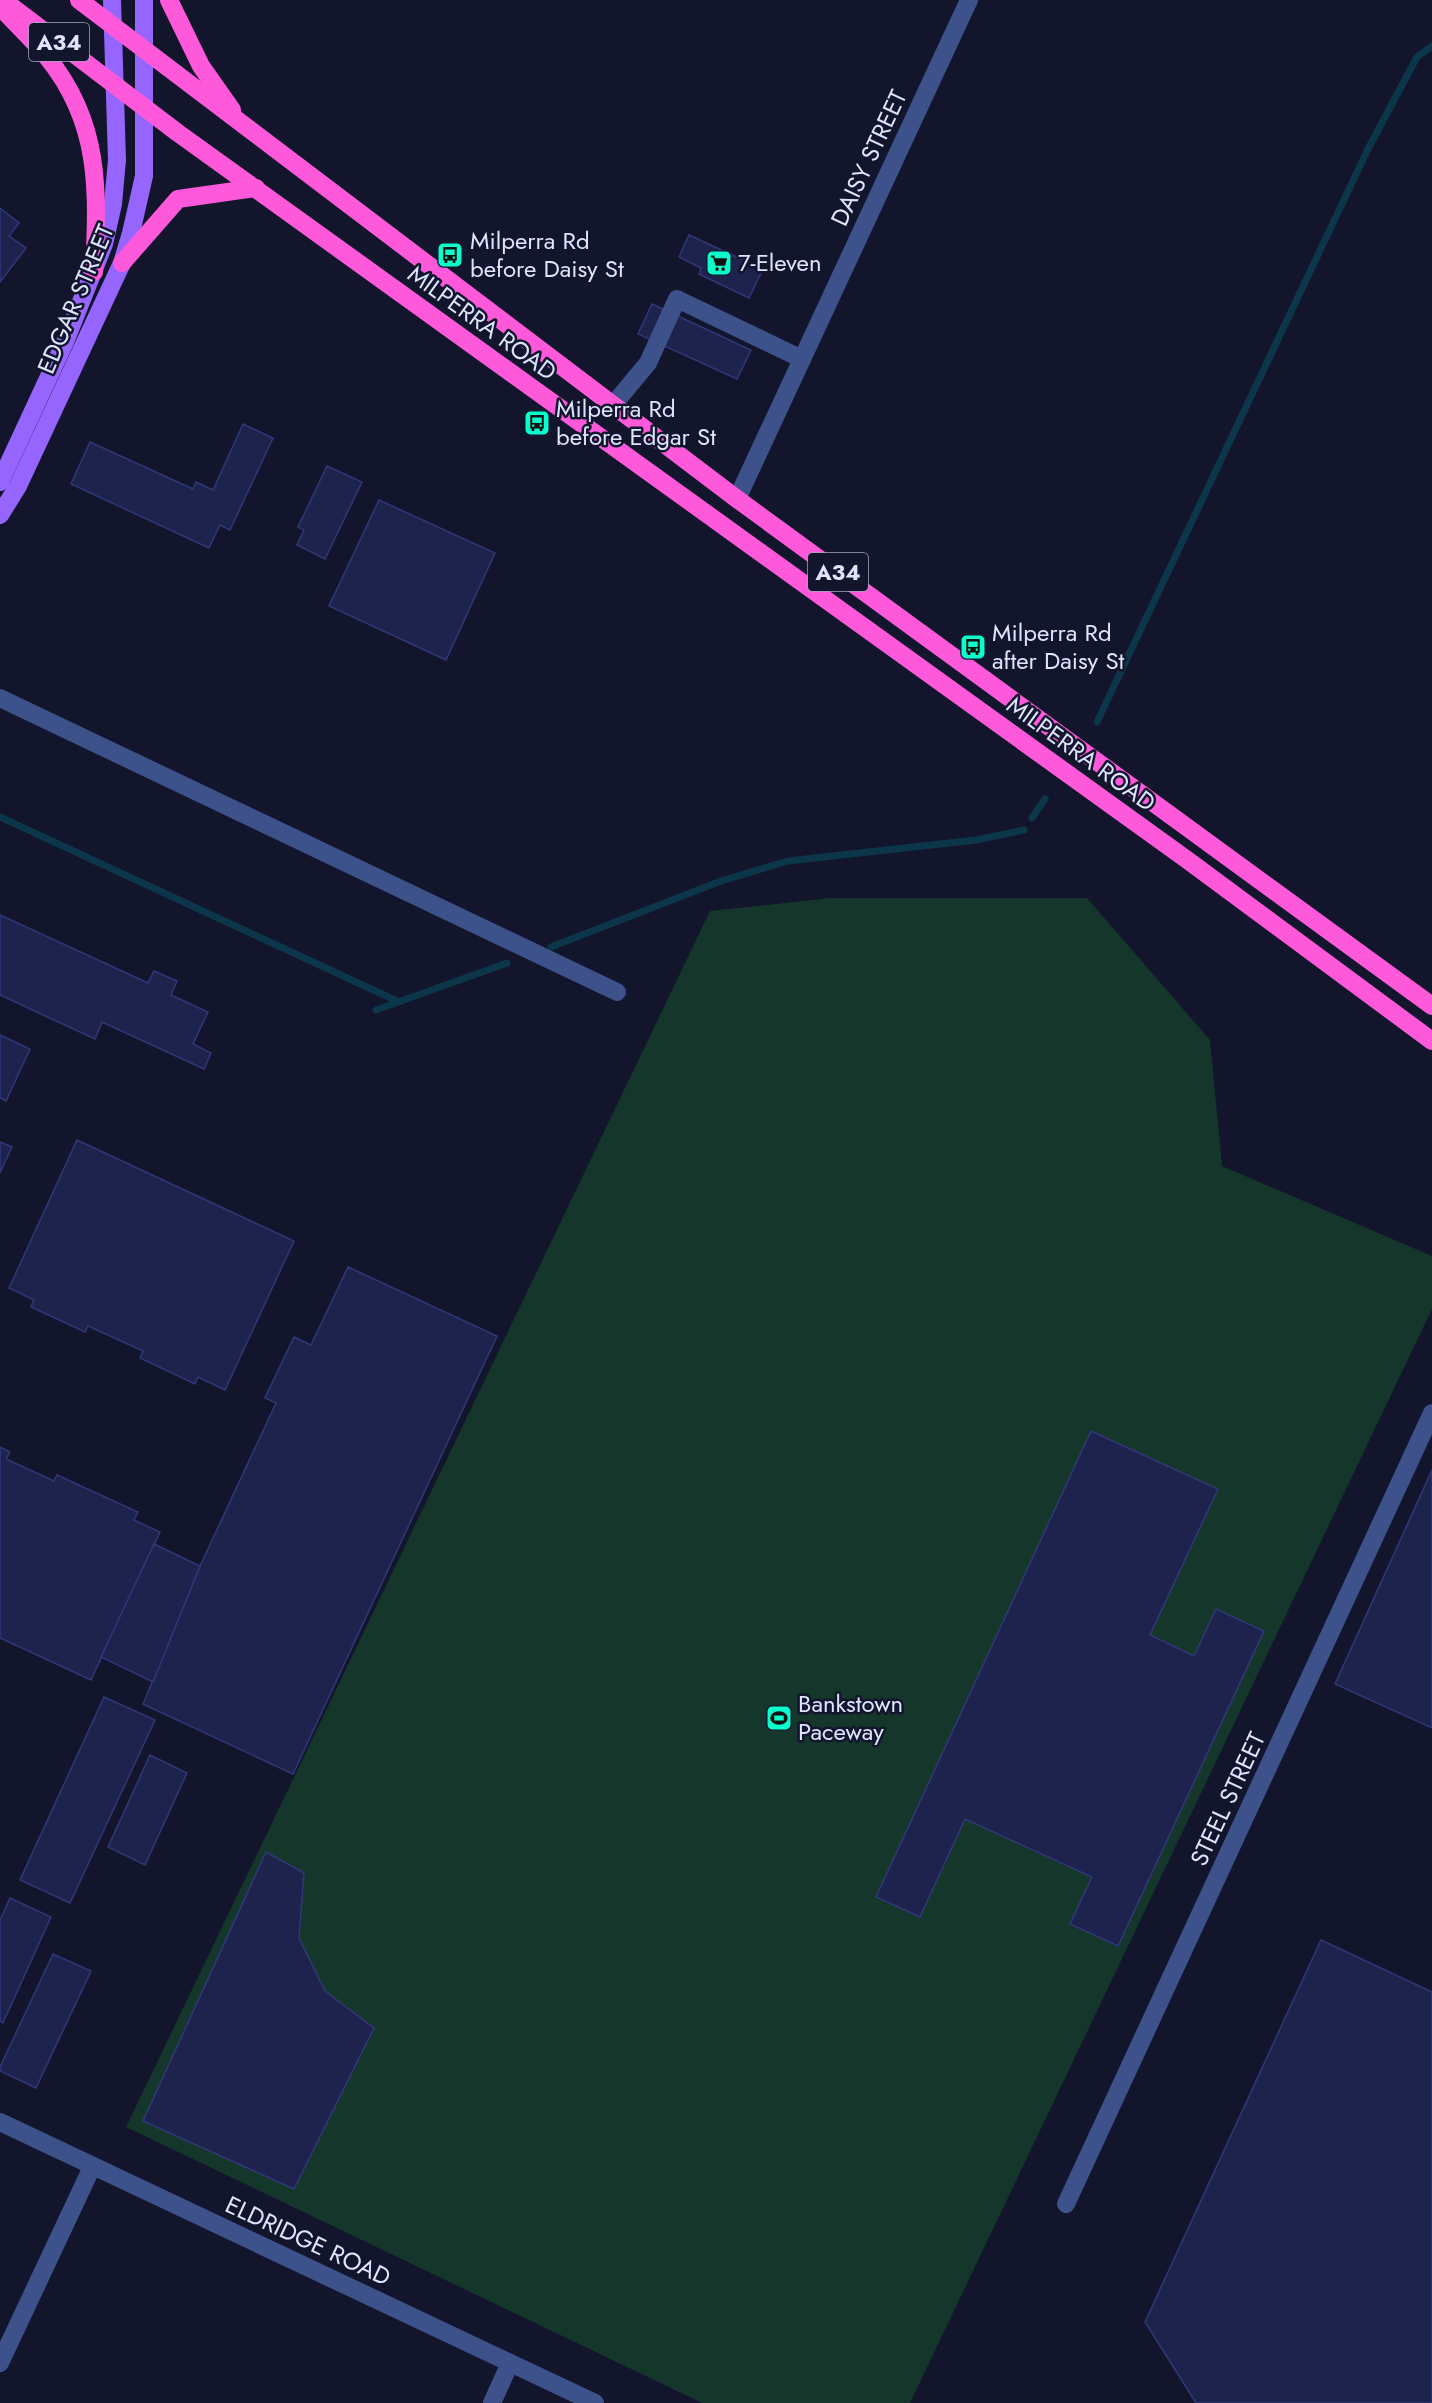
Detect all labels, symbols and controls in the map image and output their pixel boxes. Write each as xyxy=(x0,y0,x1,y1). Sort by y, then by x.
road number: A34 xyxy=(29,23,89,61)
street label: DAISY STREET xyxy=(822,84,915,232)
street label: EDGAR STREET xyxy=(28,219,123,379)
place label: Milperra Rd before Daisy St xyxy=(470,223,624,286)
bus stop icon: Milperra Rd before Daisy St xyxy=(435,240,465,270)
place label: 7-Eleven xyxy=(738,245,822,280)
supermarket icon: 7-Eleven xyxy=(704,248,734,278)
street label: MILPERRA ROAD xyxy=(401,257,564,389)
place label: Milperra Rd before Edgar St xyxy=(556,391,716,454)
bus stop icon: Milperra Rd before Edgar St xyxy=(522,408,552,438)
road number: A34 xyxy=(808,553,868,591)
place label: Milperra Rd after Daisy St xyxy=(992,615,1125,678)
bus stop icon: Milperra Rd after Daisy St xyxy=(958,632,988,662)
street label: MILPERRA ROAD xyxy=(1000,688,1163,820)
place label: Bankstown Paceway xyxy=(798,1686,903,1749)
sports icon: Bankstown Paceway xyxy=(764,1703,794,1733)
street label: STEEL STREET xyxy=(1181,1726,1274,1871)
street label: ELDRIDGE ROAD xyxy=(220,2187,397,2294)

